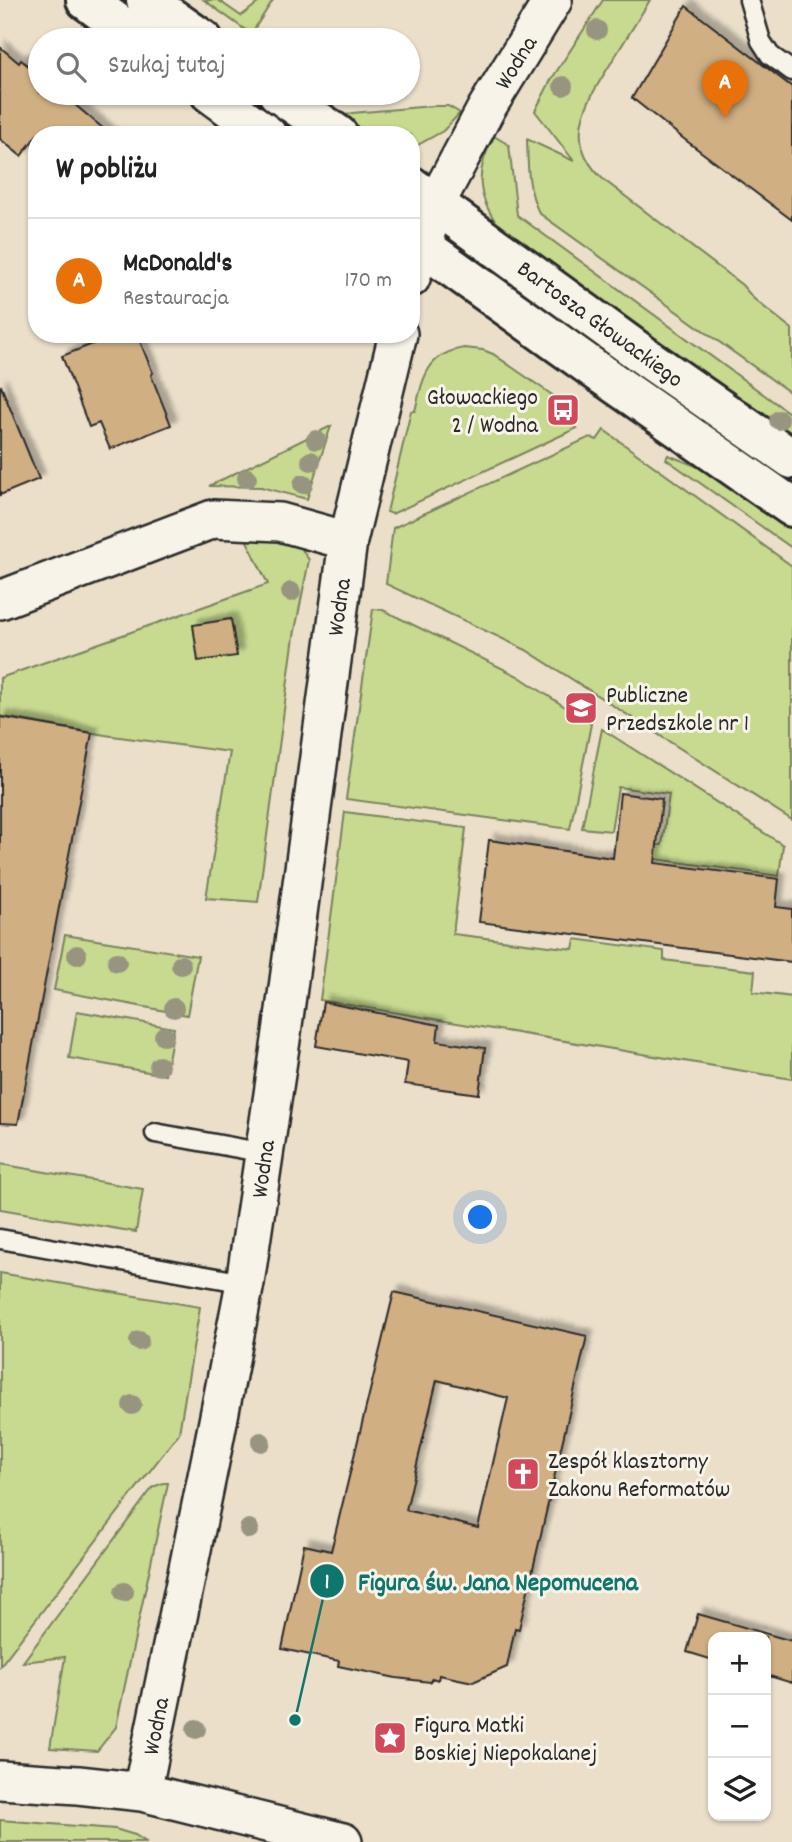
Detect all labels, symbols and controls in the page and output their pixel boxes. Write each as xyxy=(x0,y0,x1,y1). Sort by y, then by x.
search box xyxy=(28,28,420,105)
street label: Wodna xyxy=(488,29,548,97)
icon: search xyxy=(52,48,90,86)
text: Szukaj tutaj xyxy=(108,48,226,85)
pin: A xyxy=(702,60,748,118)
text: W pobliżu xyxy=(56,150,157,193)
text: McDonald's xyxy=(123,246,232,283)
street label: Bartosza Głowackiego xyxy=(509,253,689,397)
text: A xyxy=(73,265,85,298)
text: 170 m xyxy=(345,265,392,298)
text: Restauracja xyxy=(123,283,229,316)
place label: Głowackiego 2 / Wodna xyxy=(427,382,539,444)
bus stop icon: Głowackiego 2 / Wodna xyxy=(544,391,582,429)
street label: Wodna xyxy=(320,576,362,639)
place label: Publiczne Przedszkole nr 1 xyxy=(606,680,749,742)
school or university icon: Publiczne Przedszkole nr 1 xyxy=(562,689,600,727)
street label: Wodna xyxy=(244,1138,286,1201)
your location xyxy=(463,1200,497,1234)
place label: Zespół klasztorny Zakonu Reformatów xyxy=(548,1446,730,1508)
church icon: Zespół klasztorny Zakonu Reformatów xyxy=(504,1455,542,1493)
callout: Figura św. Jana Nepomucena xyxy=(310,1557,652,1604)
text: Figura św. Jana Nepomucena xyxy=(358,1566,639,1603)
text: 1 xyxy=(325,1569,329,1599)
map controls xyxy=(708,1632,771,1821)
button: + xyxy=(708,1632,771,1695)
street label: Wodna xyxy=(136,1694,180,1758)
button: − xyxy=(708,1695,771,1758)
place label: Figura Matki Boskiej Niepokalanej xyxy=(414,1710,597,1772)
place icon: Figura Matki Boskiej Niepokalanej xyxy=(371,1719,409,1757)
button: layers xyxy=(708,1758,771,1821)

